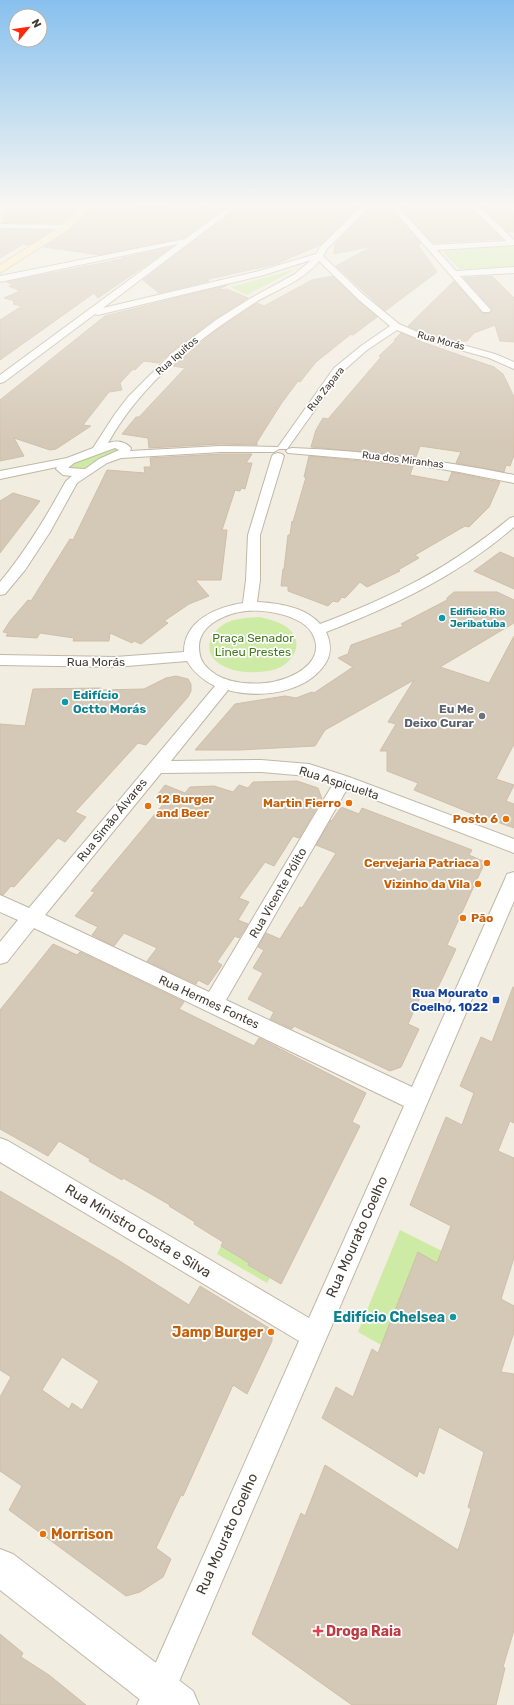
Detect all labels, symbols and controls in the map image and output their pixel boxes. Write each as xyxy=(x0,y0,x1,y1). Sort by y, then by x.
north arrow xyxy=(8,8,48,48)
text: N xyxy=(29,17,44,30)
street label: Rua Morás xyxy=(416,329,466,353)
street label: Rua Iquitos xyxy=(153,334,201,378)
street label: Rua Zapara xyxy=(305,365,347,413)
street label: Rua dos Miranhas xyxy=(361,449,445,471)
place label: Edificio Rio Jeribatuba xyxy=(450,606,506,630)
marker: Edificio Rio Jeribatuba xyxy=(437,613,447,623)
park label: Praça Senador Lineu Prestes xyxy=(212,631,294,659)
street label: Rua Morás xyxy=(67,655,125,669)
place label: Edifício Octto Morás xyxy=(73,688,146,716)
marker: Edifício Octto Morás xyxy=(60,697,70,707)
place label: Eu Me Deixo Curar xyxy=(404,702,475,730)
marker: Eu Me Deixo Curar xyxy=(477,711,487,721)
street label: Rua Aspicuelta xyxy=(297,763,381,803)
street label: Rua Simão Álvares xyxy=(74,776,150,864)
place label: 12 Burger and Beer xyxy=(156,792,215,820)
place label: Martin Fierro xyxy=(263,796,341,810)
marker: Martin Fierro xyxy=(344,798,354,808)
marker: 12 Burger and Beer xyxy=(143,801,153,811)
place label: Posto 6 xyxy=(453,812,498,826)
marker: Posto 6 xyxy=(501,814,511,824)
street label: Rua Vicente Pólito xyxy=(246,845,310,941)
place label: Cervejaria Patriaca xyxy=(364,856,479,870)
marker: Cervejaria Patriaca xyxy=(482,858,492,868)
place label: Vizinho da Vila xyxy=(384,877,470,891)
marker: Vizinho da Vila xyxy=(473,879,483,889)
place label: Pão xyxy=(471,911,493,925)
marker: Pão xyxy=(458,913,468,923)
street label: Rua Hermes Fontes xyxy=(156,973,262,1031)
place label: Rua Mourato Coelho, 1022 xyxy=(411,986,488,1014)
marker: Rua Mourato Coelho, 1022 xyxy=(491,995,501,1005)
street label: Rua Mourato Coelho xyxy=(323,1174,391,1300)
street label: Rua Ministro Costa e Silva xyxy=(62,1181,214,1281)
place label: Edifício Chelsea xyxy=(333,1309,445,1326)
marker: Edifício Chelsea xyxy=(448,1312,458,1322)
place label: Jamp Burger xyxy=(172,1324,264,1341)
marker: Jamp Burger xyxy=(266,1327,276,1337)
street label: Rua Mourato Coelho xyxy=(193,1471,261,1597)
place label: Morrison xyxy=(51,1526,113,1543)
marker: Morrison xyxy=(38,1529,48,1539)
place label: Droga Raia xyxy=(326,1623,401,1640)
marker: Droga Raia xyxy=(313,1626,323,1636)

